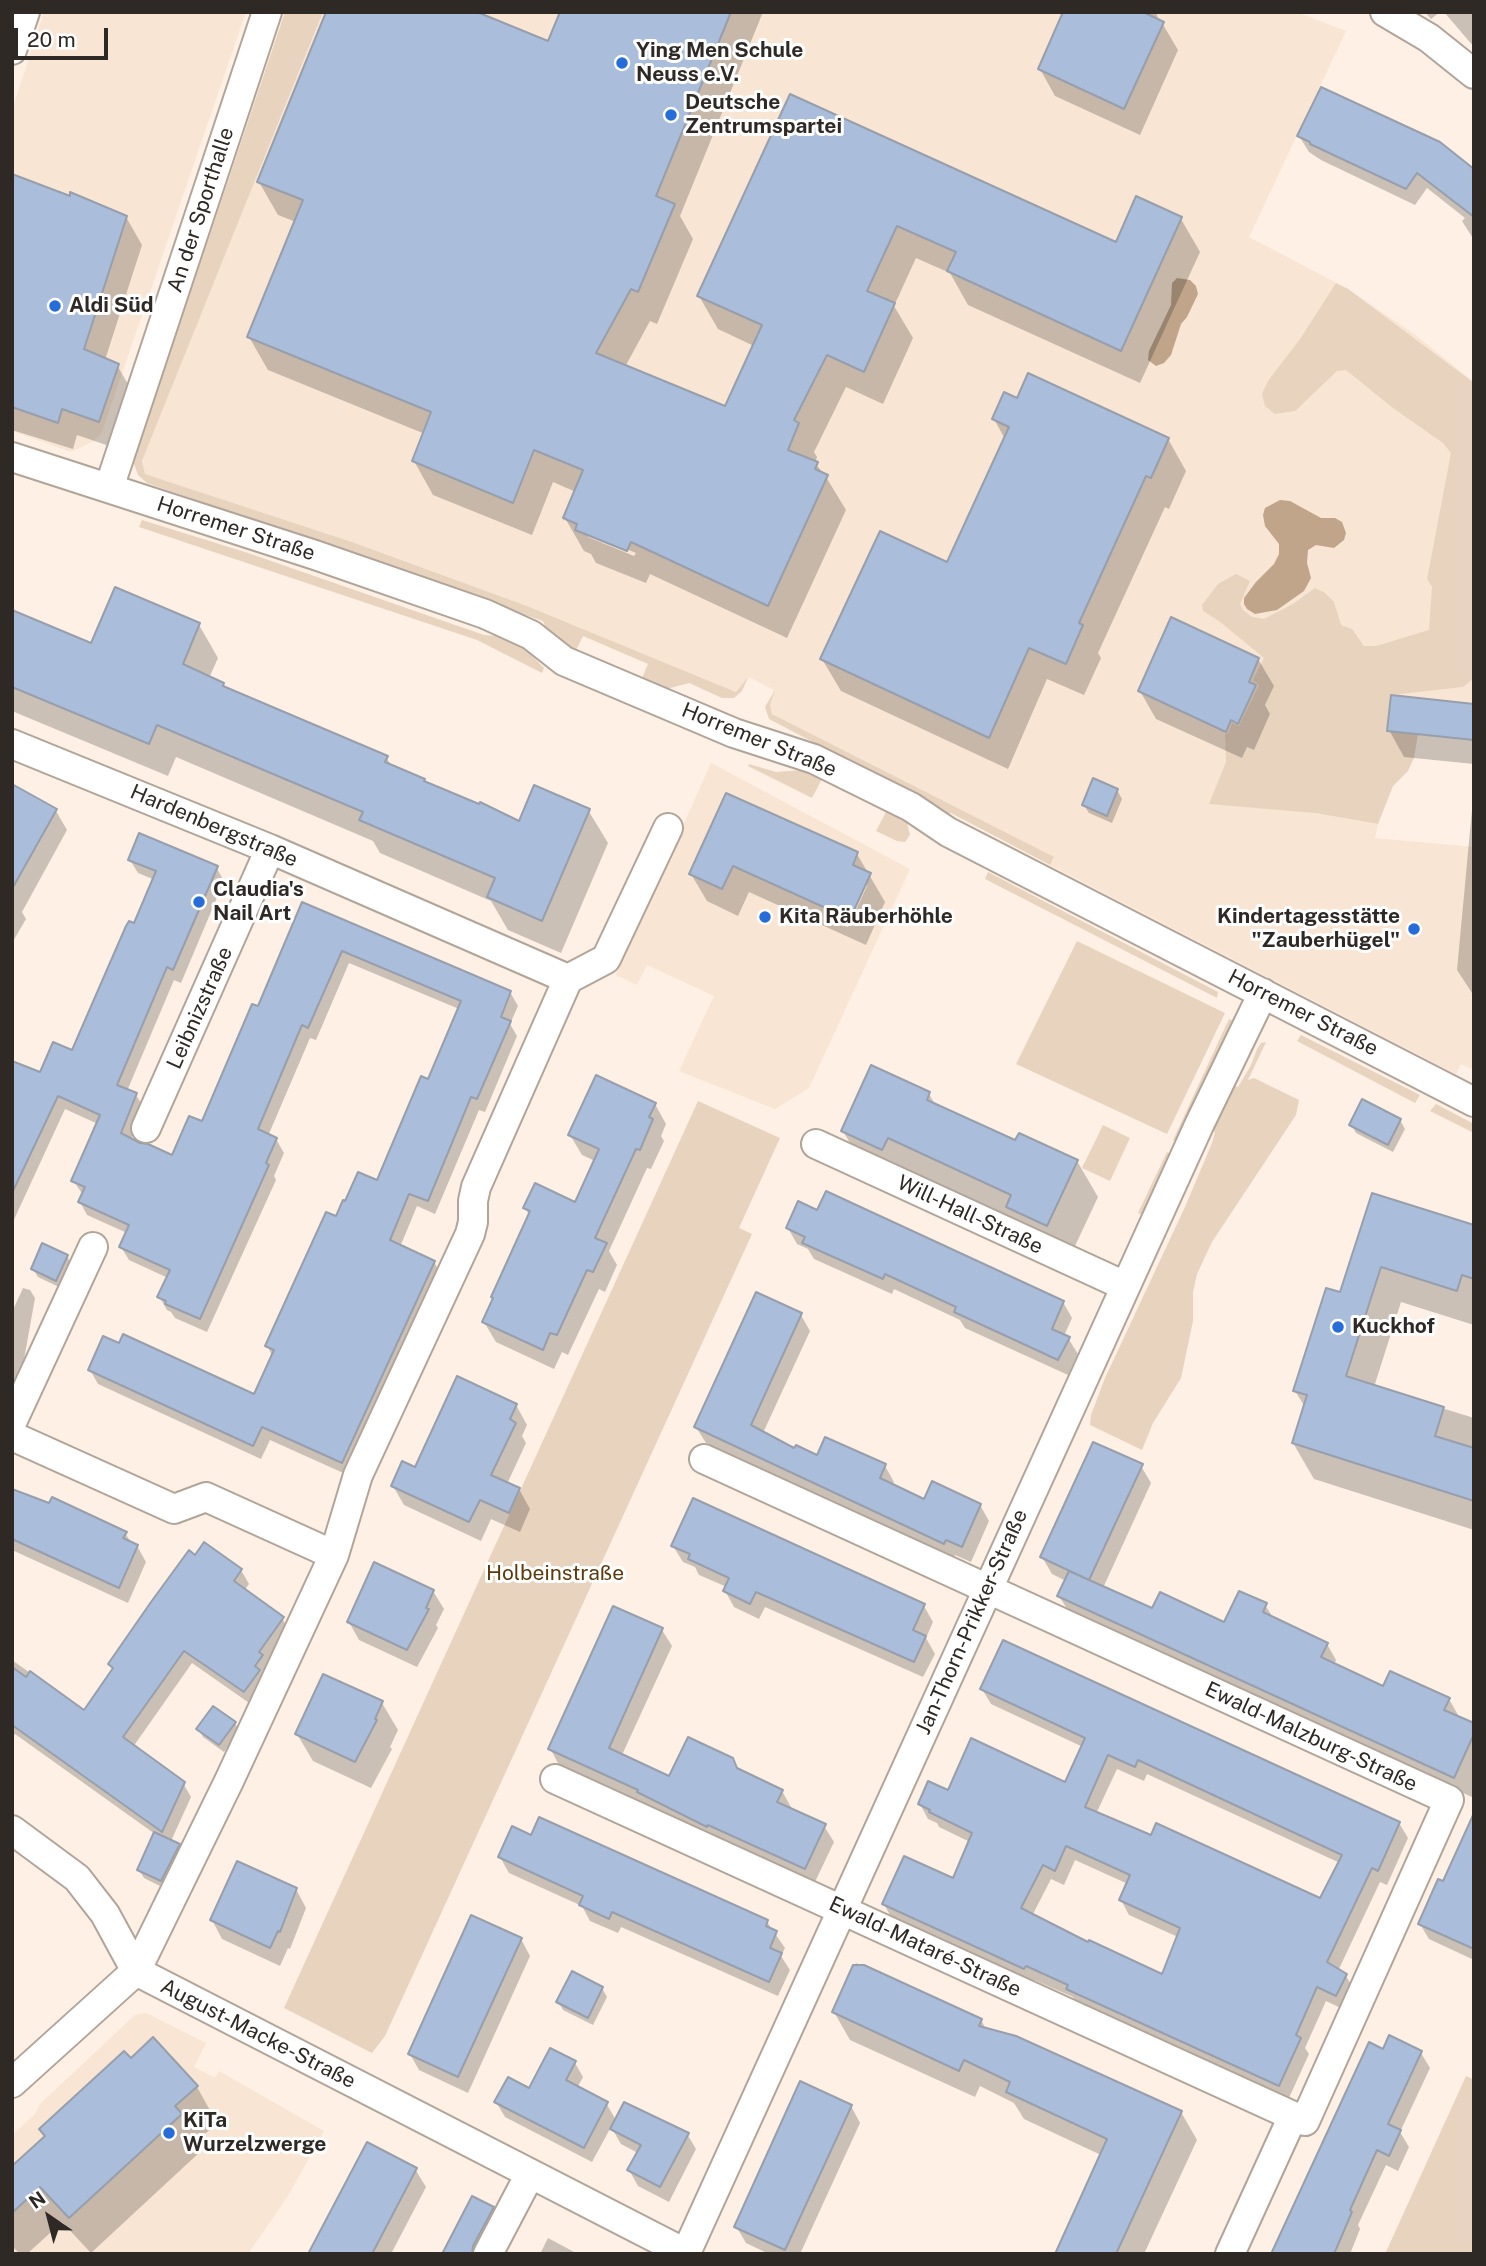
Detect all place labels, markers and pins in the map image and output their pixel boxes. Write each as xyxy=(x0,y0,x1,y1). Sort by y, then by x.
place label: Ying Men Schule Neuss e.V. xyxy=(636,38,803,88)
marker: Ying Men Schule Neuss e.V. xyxy=(614,55,630,71)
place label: Deutsche Zentrumspartei xyxy=(685,90,842,140)
marker: Deutsche Zentrumspartei xyxy=(663,107,679,123)
place label: Aldi Süd xyxy=(69,293,154,319)
marker: Aldi Süd xyxy=(47,298,63,314)
place label: Claudia's Nail Art xyxy=(213,877,304,927)
marker: Claudia's Nail Art xyxy=(191,894,207,910)
place label: Kita Räuberhöhle xyxy=(779,904,953,930)
place label: Kindertagesstätte "Zauberhügel" xyxy=(1217,904,1400,954)
marker: Kita Räuberhöhle xyxy=(757,909,773,925)
marker: Kindertagesstätte "Zauberhügel" xyxy=(1406,921,1422,937)
place label: Kuckhof xyxy=(1352,1314,1435,1340)
marker: Kuckhof xyxy=(1330,1319,1346,1335)
place label: KiTa Wurzelzwerge xyxy=(183,2108,326,2158)
marker: KiTa Wurzelzwerge xyxy=(161,2125,177,2141)

